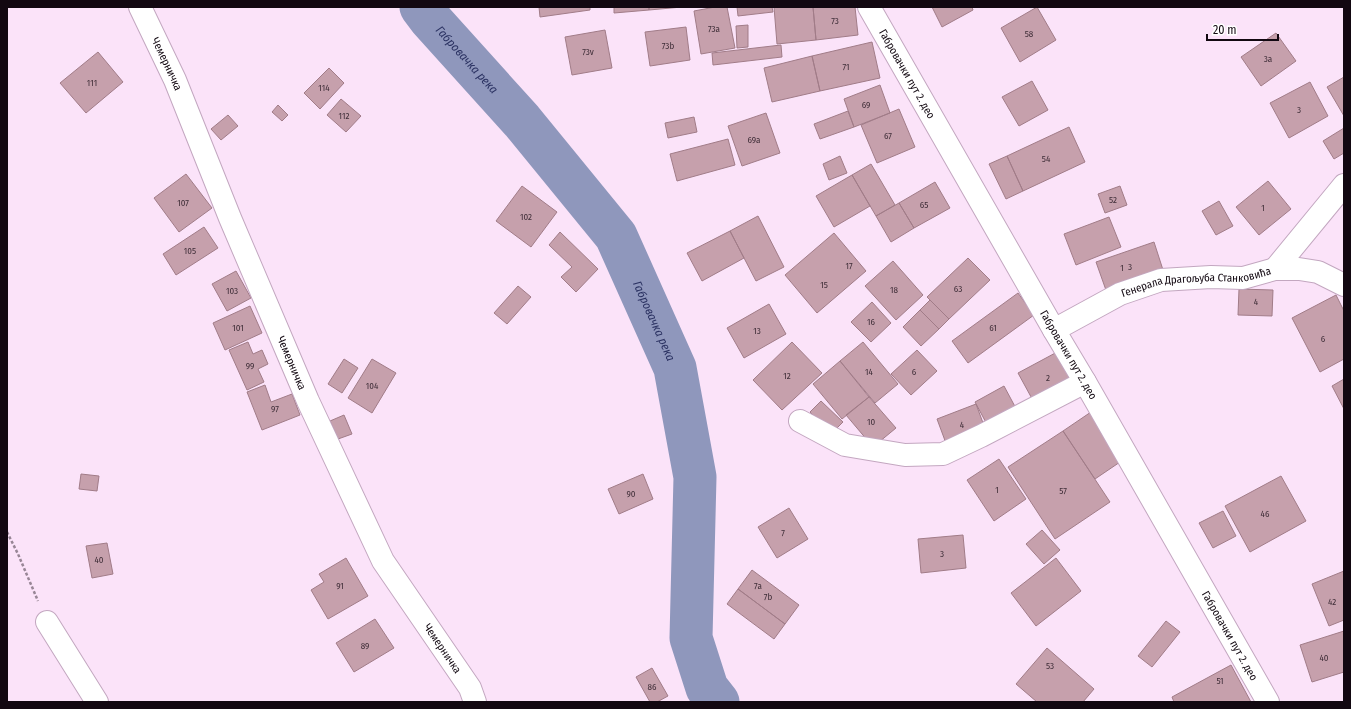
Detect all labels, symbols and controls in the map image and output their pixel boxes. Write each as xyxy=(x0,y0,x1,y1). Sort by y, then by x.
house number: 73 xyxy=(831,16,839,26)
scale bar xyxy=(1207,16,1278,42)
water label: Габровачка река xyxy=(433,23,501,96)
text: 20 m xyxy=(1213,23,1237,37)
house number: 73a xyxy=(708,24,721,34)
street label: Габровачки пут 2. део xyxy=(876,27,938,121)
house number: 58 xyxy=(1025,29,1034,39)
street label: Чемерничка xyxy=(149,35,184,92)
house number: 73b xyxy=(662,41,674,51)
house number: 73v xyxy=(582,47,594,57)
house number: 3a xyxy=(1264,54,1273,64)
house number: 71 xyxy=(842,62,850,72)
house number: 111 xyxy=(87,78,97,88)
house number: 114 xyxy=(318,83,330,93)
house number: 69 xyxy=(862,100,870,110)
house number: 3 xyxy=(1297,105,1301,115)
house number: 112 xyxy=(339,111,349,121)
house number: 67 xyxy=(884,131,892,141)
house number: 69a xyxy=(747,135,761,145)
house number: 54 xyxy=(1042,154,1051,164)
house number: 52 xyxy=(1109,195,1117,205)
house number: 107 xyxy=(177,198,189,208)
house number: 65 xyxy=(920,200,928,210)
house number: 1 xyxy=(1261,203,1265,213)
house number: 102 xyxy=(520,212,532,222)
house number: 105 xyxy=(184,246,196,256)
house number: 17 xyxy=(845,261,853,271)
house number: 3 xyxy=(1128,262,1132,272)
house number: 1 xyxy=(1120,263,1124,273)
street label: Генерала Драгољуба Станковића xyxy=(1120,264,1272,300)
water label: Габровачка река xyxy=(630,279,678,363)
house number: 15 xyxy=(820,280,828,290)
house number: 63 xyxy=(954,284,962,294)
house number: 18 xyxy=(890,285,899,295)
house number: 103 xyxy=(226,286,238,296)
house number: 4 xyxy=(1254,297,1259,307)
street label: Габровачки пут 2. део xyxy=(1038,308,1100,402)
house number: 16 xyxy=(867,317,876,327)
house number: 101 xyxy=(232,323,244,333)
house number: 61 xyxy=(989,323,997,333)
house number: 13 xyxy=(753,326,761,336)
street label: Чемерничка xyxy=(274,334,308,392)
house number: 6 xyxy=(1321,334,1326,344)
house number: 99 xyxy=(246,361,254,371)
house number: 14 xyxy=(865,367,874,377)
house number: 6 xyxy=(912,367,917,377)
house number: 12 xyxy=(783,371,791,381)
house number: 2 xyxy=(1046,373,1050,383)
house number: 104 xyxy=(366,381,379,391)
house number: 97 xyxy=(271,404,279,414)
house number: 10 xyxy=(867,417,875,427)
house number: 4 xyxy=(960,420,965,430)
house number: 1 xyxy=(995,485,999,495)
house number: 57 xyxy=(1059,486,1067,496)
house number: 90 xyxy=(626,489,636,499)
house number: 46 xyxy=(1261,509,1270,519)
house number: 7 xyxy=(781,528,785,538)
house number: 3 xyxy=(940,549,944,559)
house number: 40 xyxy=(94,555,104,565)
house number: 91 xyxy=(336,581,344,591)
house number: 7a xyxy=(754,581,762,591)
street label: Габровачки пут 2. део xyxy=(1199,589,1260,683)
house number: 7b xyxy=(764,592,772,602)
house number: 42 xyxy=(1328,597,1336,607)
street label: Чемерничка xyxy=(421,621,464,676)
house number: 89 xyxy=(361,641,369,651)
house number: 40 xyxy=(1319,653,1329,663)
house number: 53 xyxy=(1046,661,1054,671)
house number: 51 xyxy=(1216,676,1224,686)
house number: 86 xyxy=(648,682,657,692)

